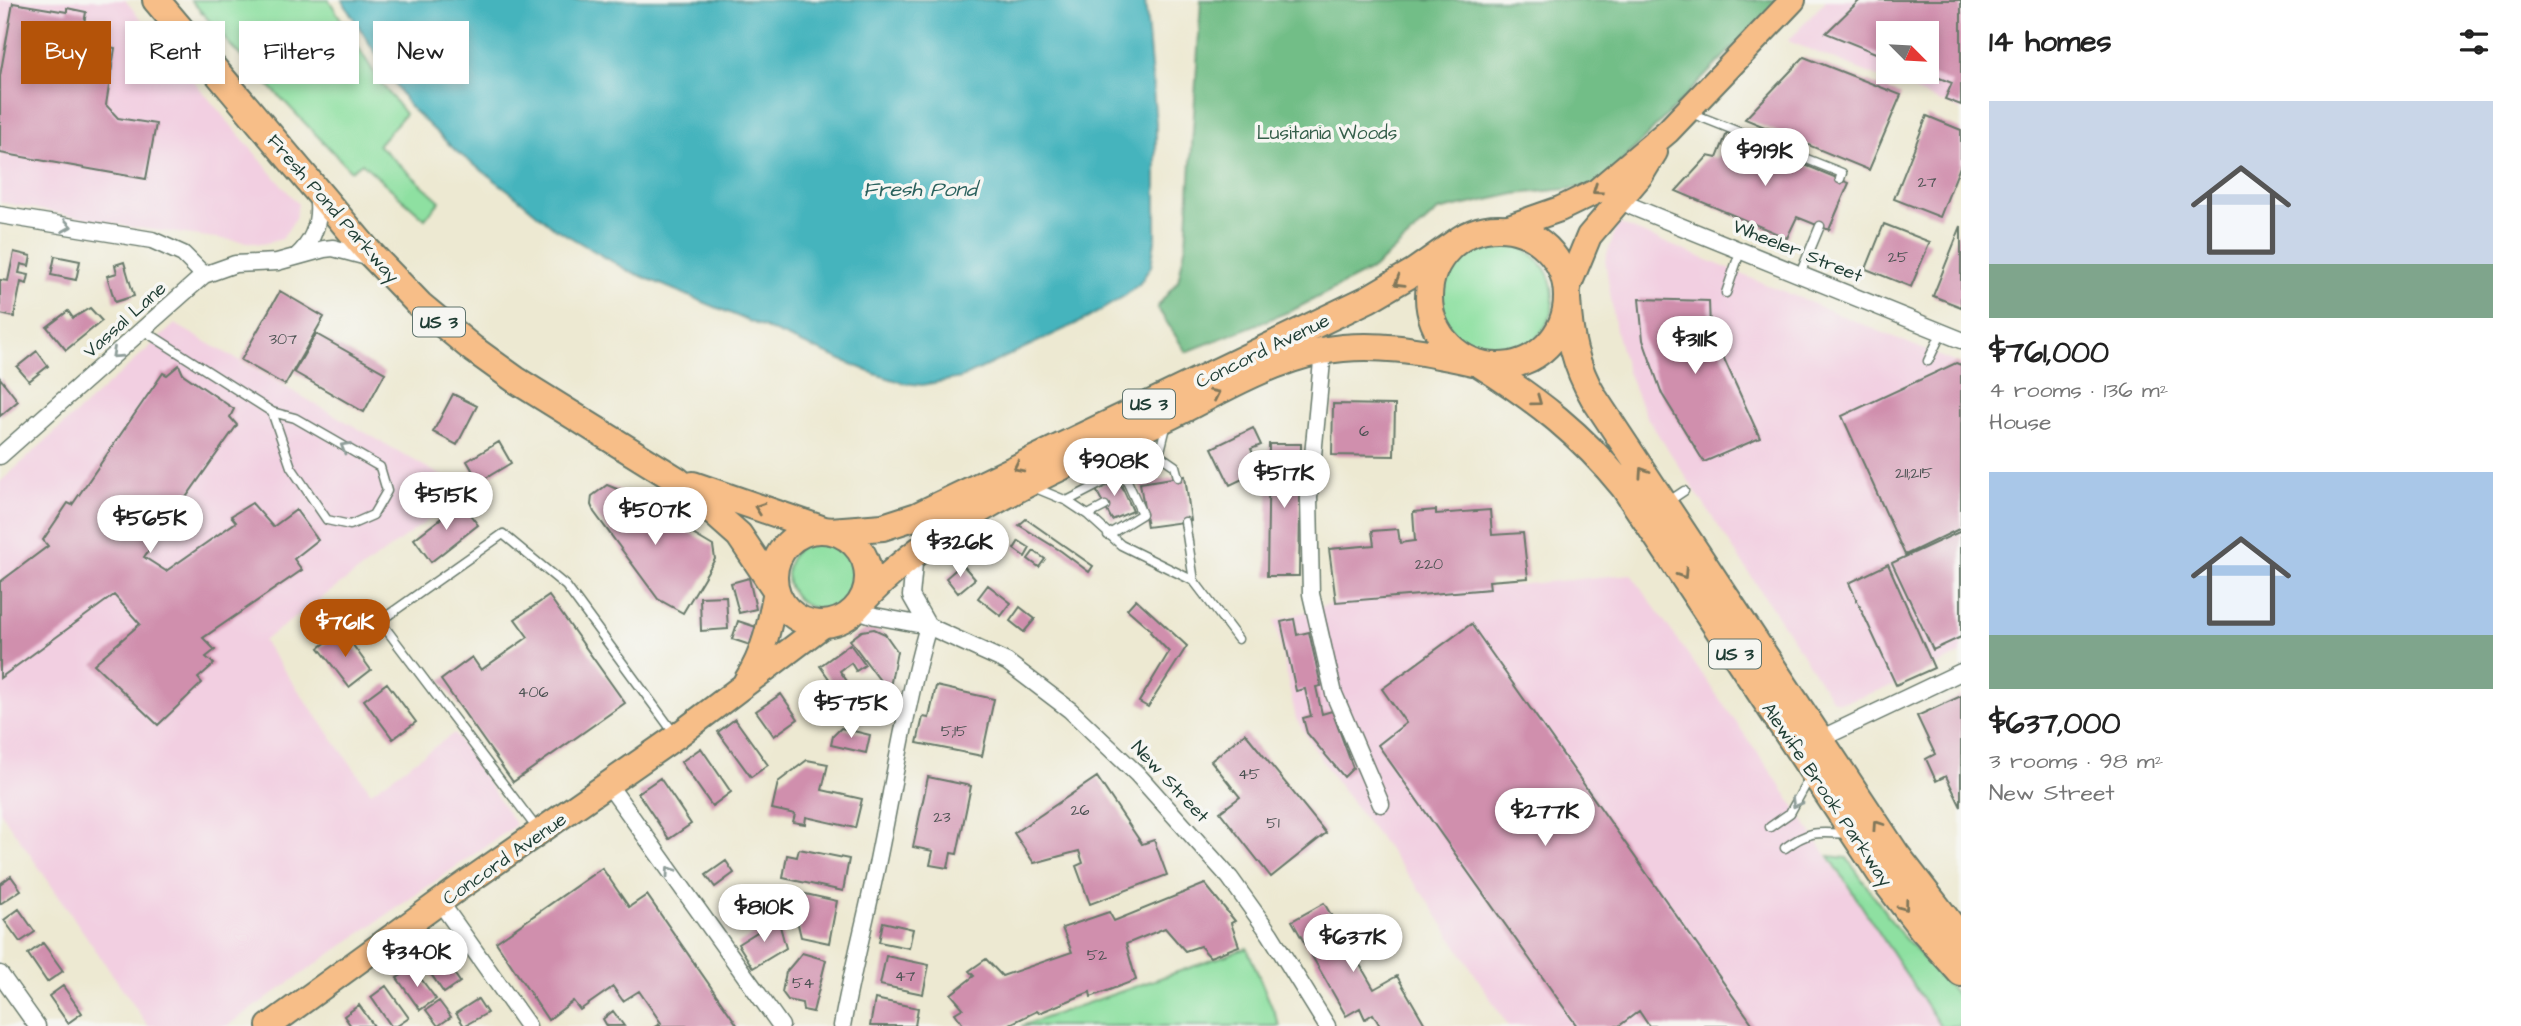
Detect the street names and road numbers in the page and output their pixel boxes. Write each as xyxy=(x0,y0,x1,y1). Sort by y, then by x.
street label: Fresh Pond Parkway xyxy=(260,129,406,290)
street label: Wheeler Street xyxy=(1728,213,1867,290)
street label: Vassal Lane xyxy=(78,275,173,365)
street label: Concord Avenue xyxy=(1191,307,1334,395)
road number: US 3 xyxy=(413,308,465,336)
road number: US 3 xyxy=(1123,390,1175,418)
road number: US 3 xyxy=(1709,640,1761,668)
street label: Alewife Brook Parkway xyxy=(1754,697,1899,893)
street label: New Street xyxy=(1125,735,1215,829)
street label: Concord Avenue xyxy=(437,806,572,912)

